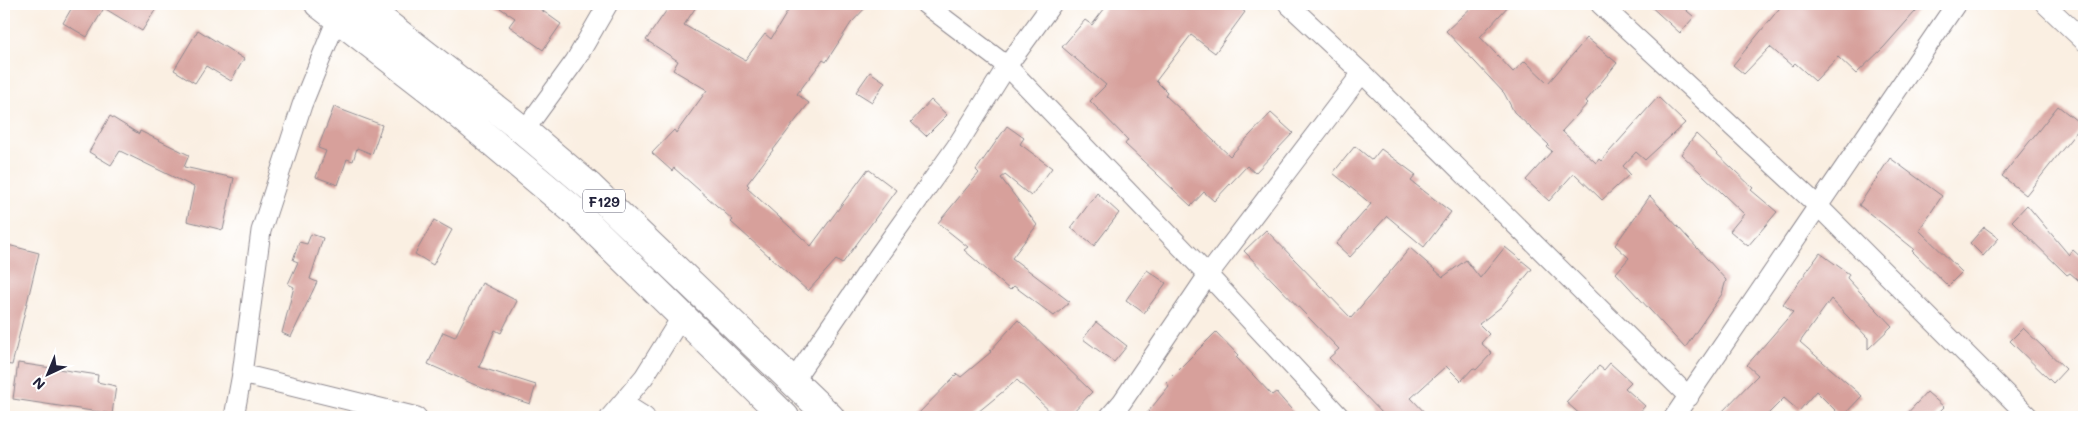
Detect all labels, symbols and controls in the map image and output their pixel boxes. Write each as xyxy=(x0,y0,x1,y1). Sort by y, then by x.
road number: F129 xyxy=(583,190,625,212)
north arrow xyxy=(22,348,72,398)
text: N xyxy=(28,373,49,394)

